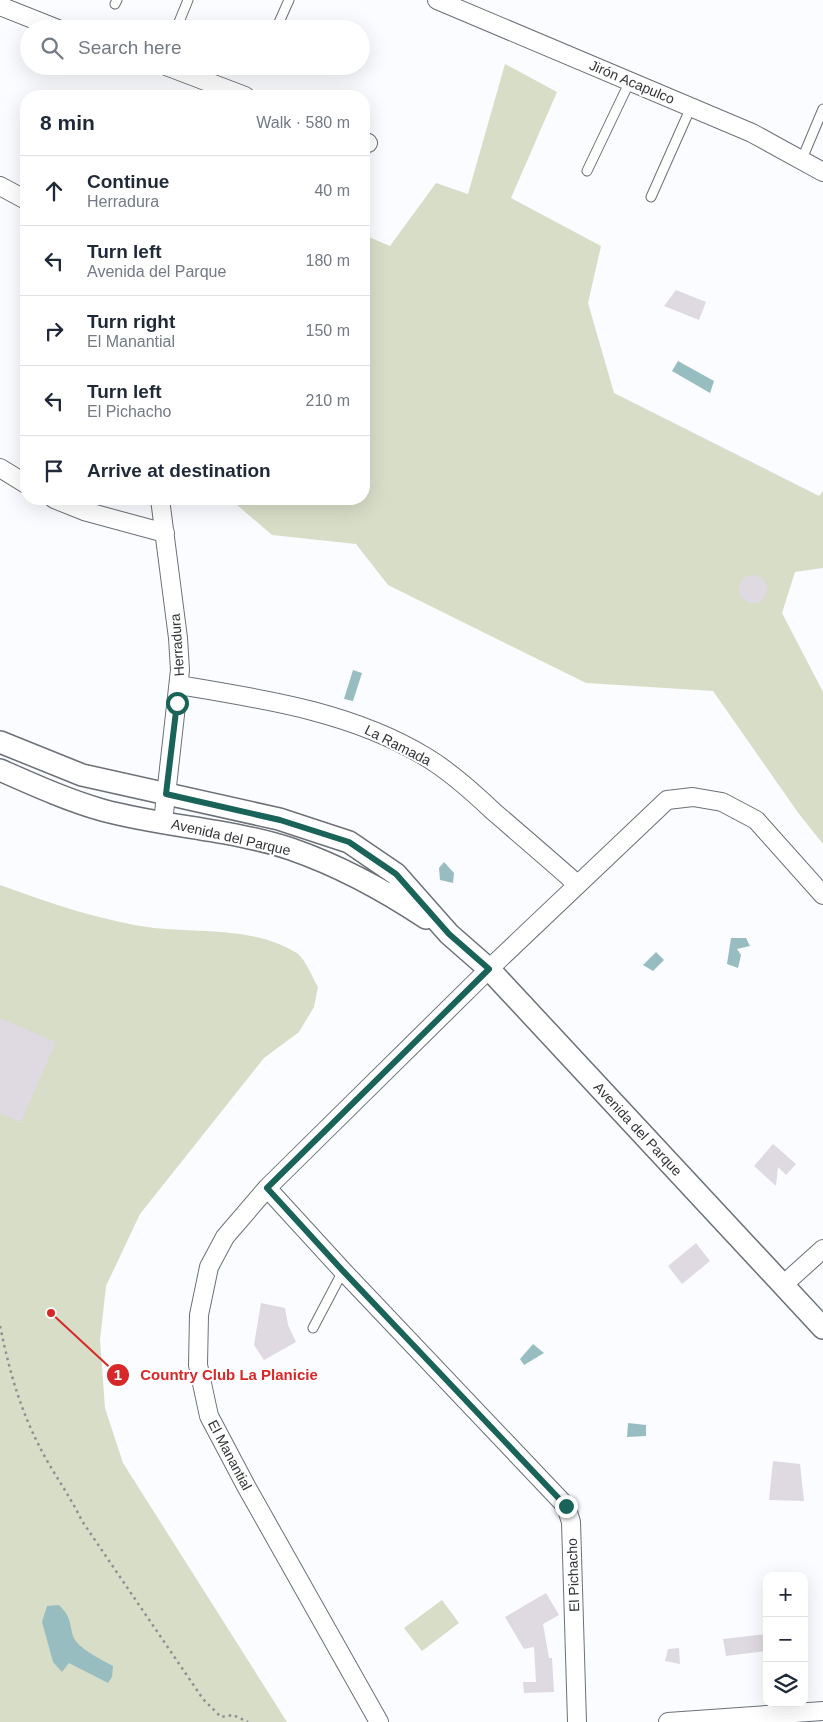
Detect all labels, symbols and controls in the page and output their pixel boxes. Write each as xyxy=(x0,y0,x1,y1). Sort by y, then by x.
search box xyxy=(20,20,370,75)
icon: search xyxy=(38,34,66,62)
text: Search here xyxy=(78,37,182,58)
street label: Jirón Acapulco xyxy=(587,57,677,107)
text: 8 min xyxy=(40,111,95,134)
text: Walk · 580 m xyxy=(256,114,350,131)
text: Continue xyxy=(87,171,169,192)
icon: ahead xyxy=(40,177,68,205)
text: 40 m xyxy=(314,182,350,199)
text: Herradura xyxy=(87,193,159,210)
text: Turn left xyxy=(87,241,162,262)
icon: left xyxy=(40,247,68,275)
text: 180 m xyxy=(306,252,350,269)
text: Avenida del Parque xyxy=(87,263,226,280)
text: Turn right xyxy=(87,311,175,332)
icon: right xyxy=(40,317,68,345)
text: 150 m xyxy=(306,322,350,339)
text: El Manantial xyxy=(87,333,175,350)
text: Turn left xyxy=(87,381,162,402)
icon: left xyxy=(40,387,68,415)
text: 210 m xyxy=(306,392,350,409)
text: El Pichacho xyxy=(87,403,172,420)
icon: arrive xyxy=(40,457,68,485)
text: Arrive at destination xyxy=(87,460,271,481)
street label: Herradura xyxy=(167,613,187,677)
route start xyxy=(166,692,189,715)
street label: La Ramada xyxy=(362,721,434,769)
street label: Avenida del Parque xyxy=(170,815,292,859)
street label: Avenida del Parque xyxy=(591,1079,686,1179)
callout: Country Club La Planicie xyxy=(105,1360,328,1390)
text: 1 xyxy=(114,1366,122,1383)
text: Country Club La Planicie xyxy=(140,1366,318,1383)
street label: El Manantial xyxy=(205,1417,255,1493)
route end xyxy=(555,1495,578,1518)
street label: El Pichacho xyxy=(564,1538,582,1612)
map controls xyxy=(763,1572,808,1707)
button: + xyxy=(763,1572,808,1617)
button: − xyxy=(763,1617,808,1662)
button: layers xyxy=(763,1662,808,1707)

